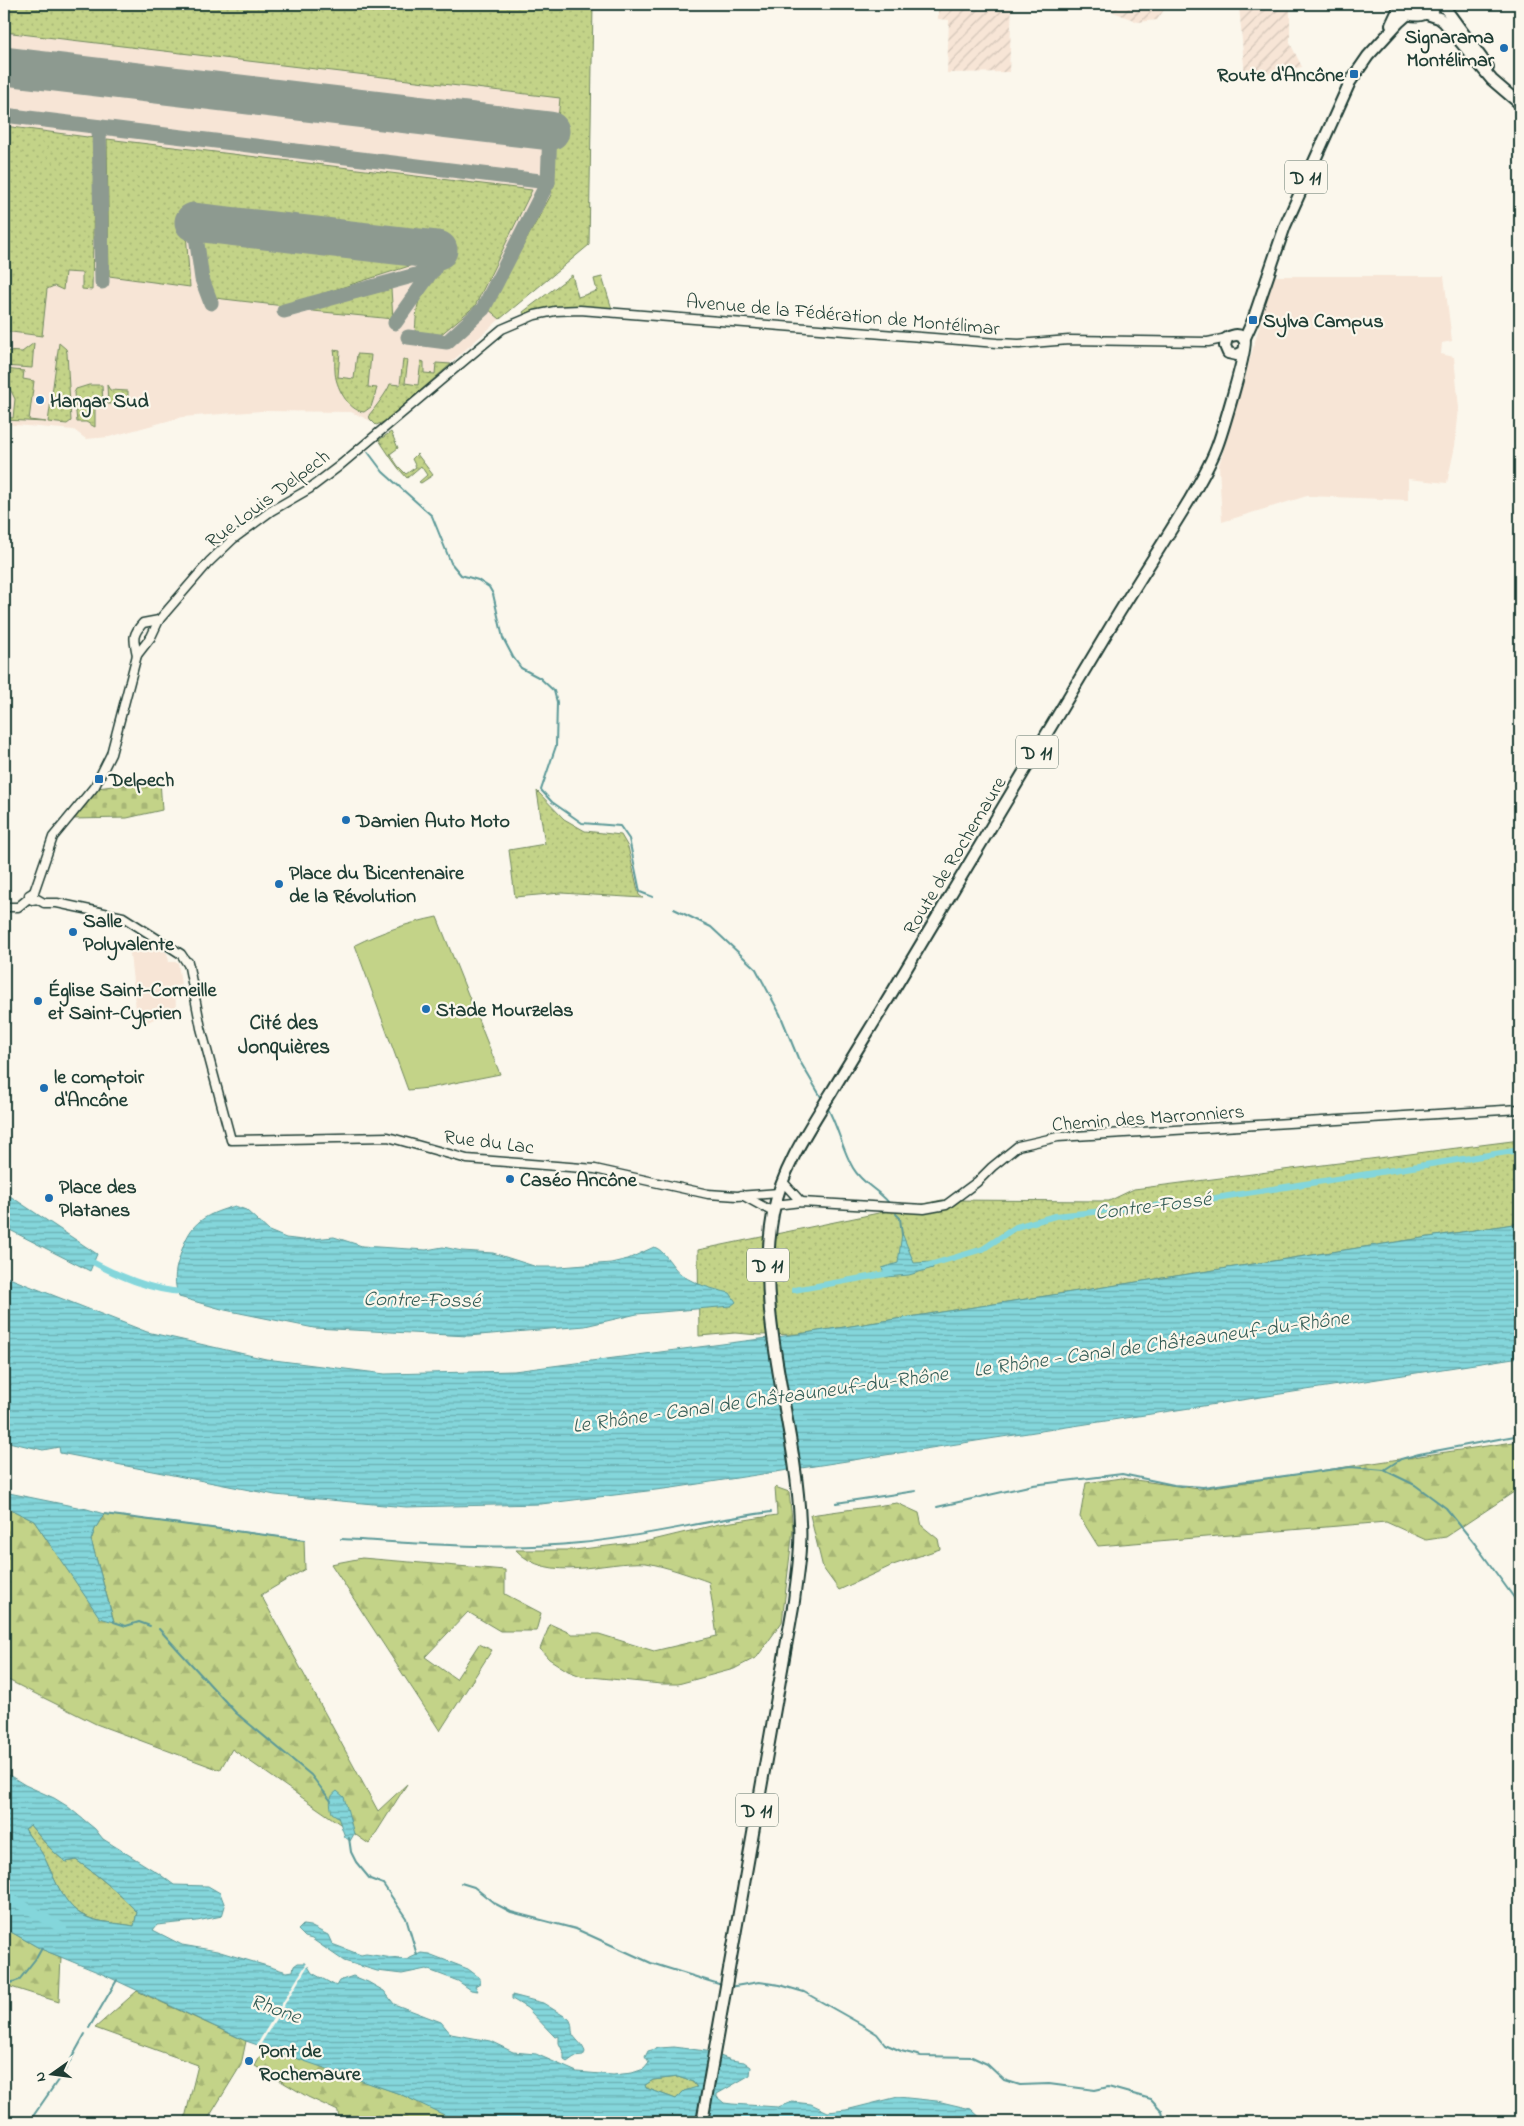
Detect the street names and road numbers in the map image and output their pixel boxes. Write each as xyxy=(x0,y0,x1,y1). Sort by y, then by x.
road number: D 11 xyxy=(1285,160,1327,193)
street label: Avenue de la Fédération de Montélimar xyxy=(685,288,1002,345)
street label: Rue Louis Delpech xyxy=(200,443,337,557)
road number: D 11 xyxy=(1016,736,1058,769)
street label: Route de Rochemaure xyxy=(897,771,1015,941)
street label: Chemin des Marronniers xyxy=(1051,1098,1246,1141)
street label: Rue du Lac xyxy=(442,1124,536,1163)
road number: D 11 xyxy=(747,1248,789,1282)
road number: D 11 xyxy=(736,1794,778,1826)

